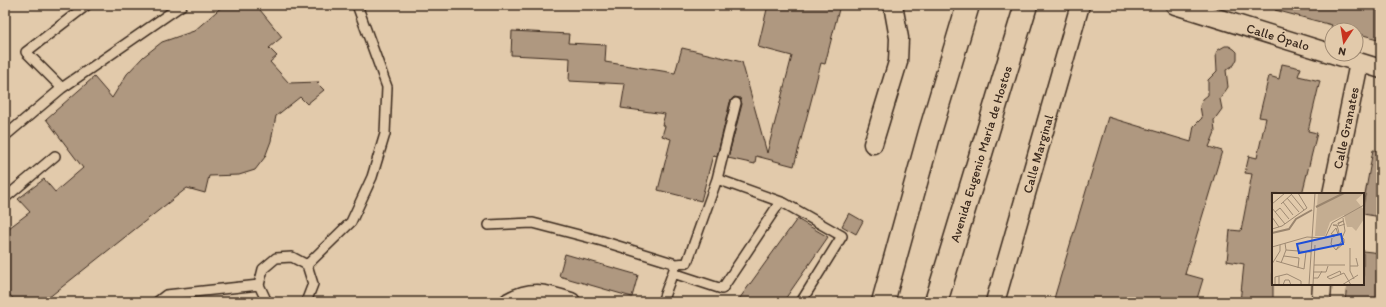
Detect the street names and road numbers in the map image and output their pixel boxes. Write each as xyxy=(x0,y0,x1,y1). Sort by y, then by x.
street label: Calle Ópalo xyxy=(1245,20,1312,54)
street label: Avenida Eugenio María de Hostos xyxy=(947,64,1015,244)
street label: Calle Granates xyxy=(1330,85,1362,170)
street label: Calle Marginal xyxy=(1020,113,1056,195)

